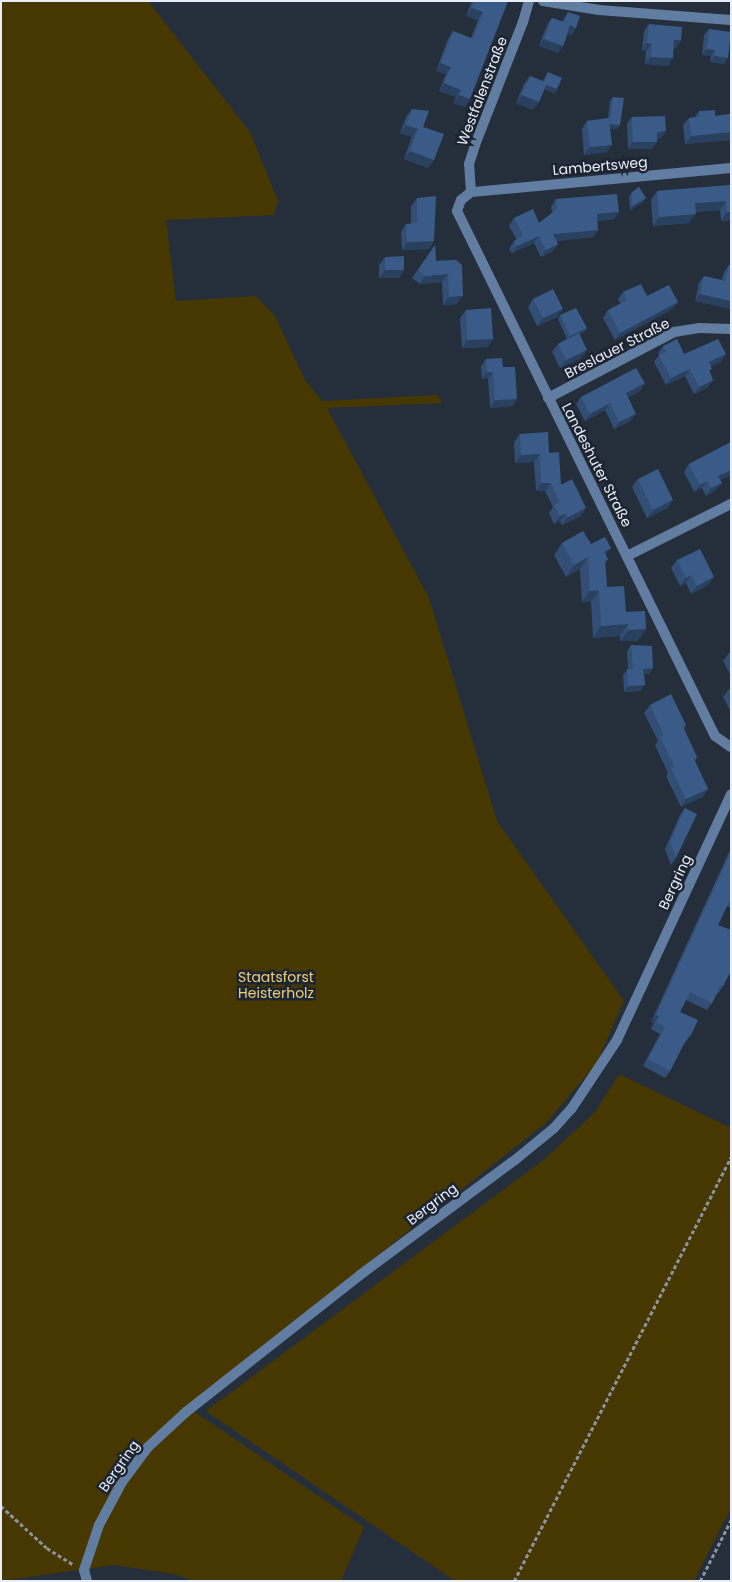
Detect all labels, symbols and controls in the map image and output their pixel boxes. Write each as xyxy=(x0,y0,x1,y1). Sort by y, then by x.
street label: Westfalenstraße xyxy=(454,34,510,148)
street label: Lambertsweg xyxy=(552,153,648,179)
street label: Breslauer Straße xyxy=(562,314,672,382)
street label: Landeshuter Straße xyxy=(558,400,636,530)
street label: Bergring xyxy=(655,852,695,912)
park label: Staatsforst Heisterholz xyxy=(238,969,314,1002)
street label: Bergring xyxy=(403,1180,461,1228)
street label: Bergring xyxy=(95,1437,143,1495)

